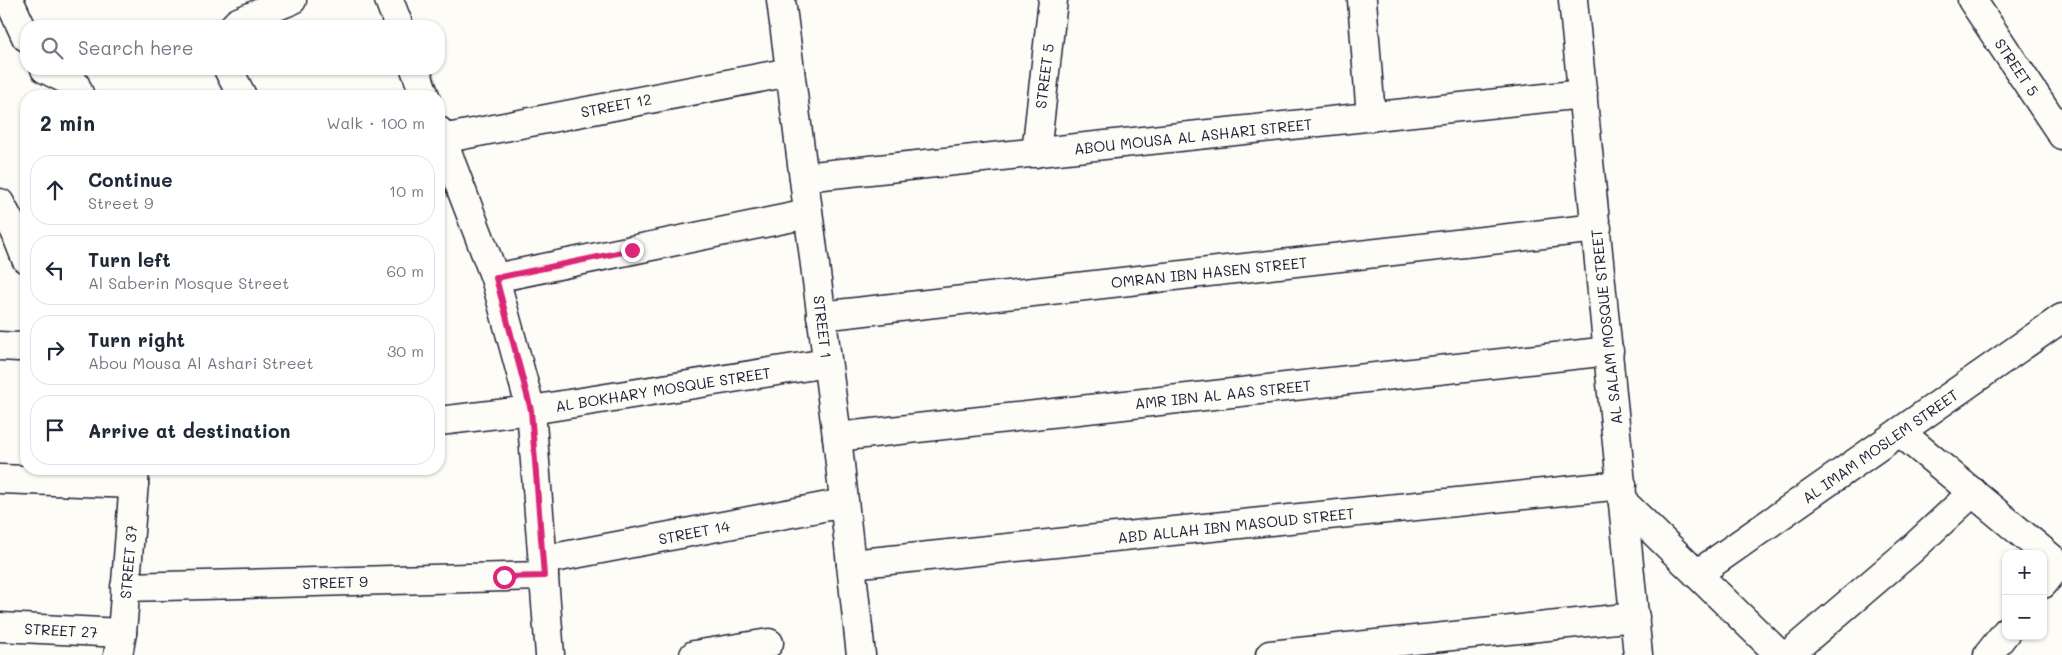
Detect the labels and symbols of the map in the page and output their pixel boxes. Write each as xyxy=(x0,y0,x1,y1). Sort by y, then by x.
street label: STREET 5 xyxy=(1990,34,2044,100)
street label: STREET 5 xyxy=(1030,42,1058,110)
street label: STREET 12 xyxy=(579,88,653,122)
street label: ABOU MOUSA AL ASHARI STREET xyxy=(1073,114,1313,158)
street label: AL SALAM MOSQUE STREET xyxy=(1586,228,1626,426)
route end xyxy=(621,239,644,262)
street label: OMRAN IBN HASEN STREET xyxy=(1110,252,1308,292)
street label: STREET 1 xyxy=(809,294,837,360)
street label: AL BOKHARY MOSQUE STREET xyxy=(554,362,772,416)
street label: AMR IBN AL AAS STREET xyxy=(1134,375,1312,413)
street label: AL IMAM MOSLEM STREET xyxy=(1798,384,1962,508)
street label: ABD ALLAH IBN MASOUD STREET xyxy=(1116,503,1356,547)
street label: STREET 14 xyxy=(657,515,732,549)
street label: STREET 37 xyxy=(115,524,141,600)
route start xyxy=(493,566,516,589)
street label: STREET 9 xyxy=(302,571,368,593)
street label: STREET 27 xyxy=(24,618,98,642)

